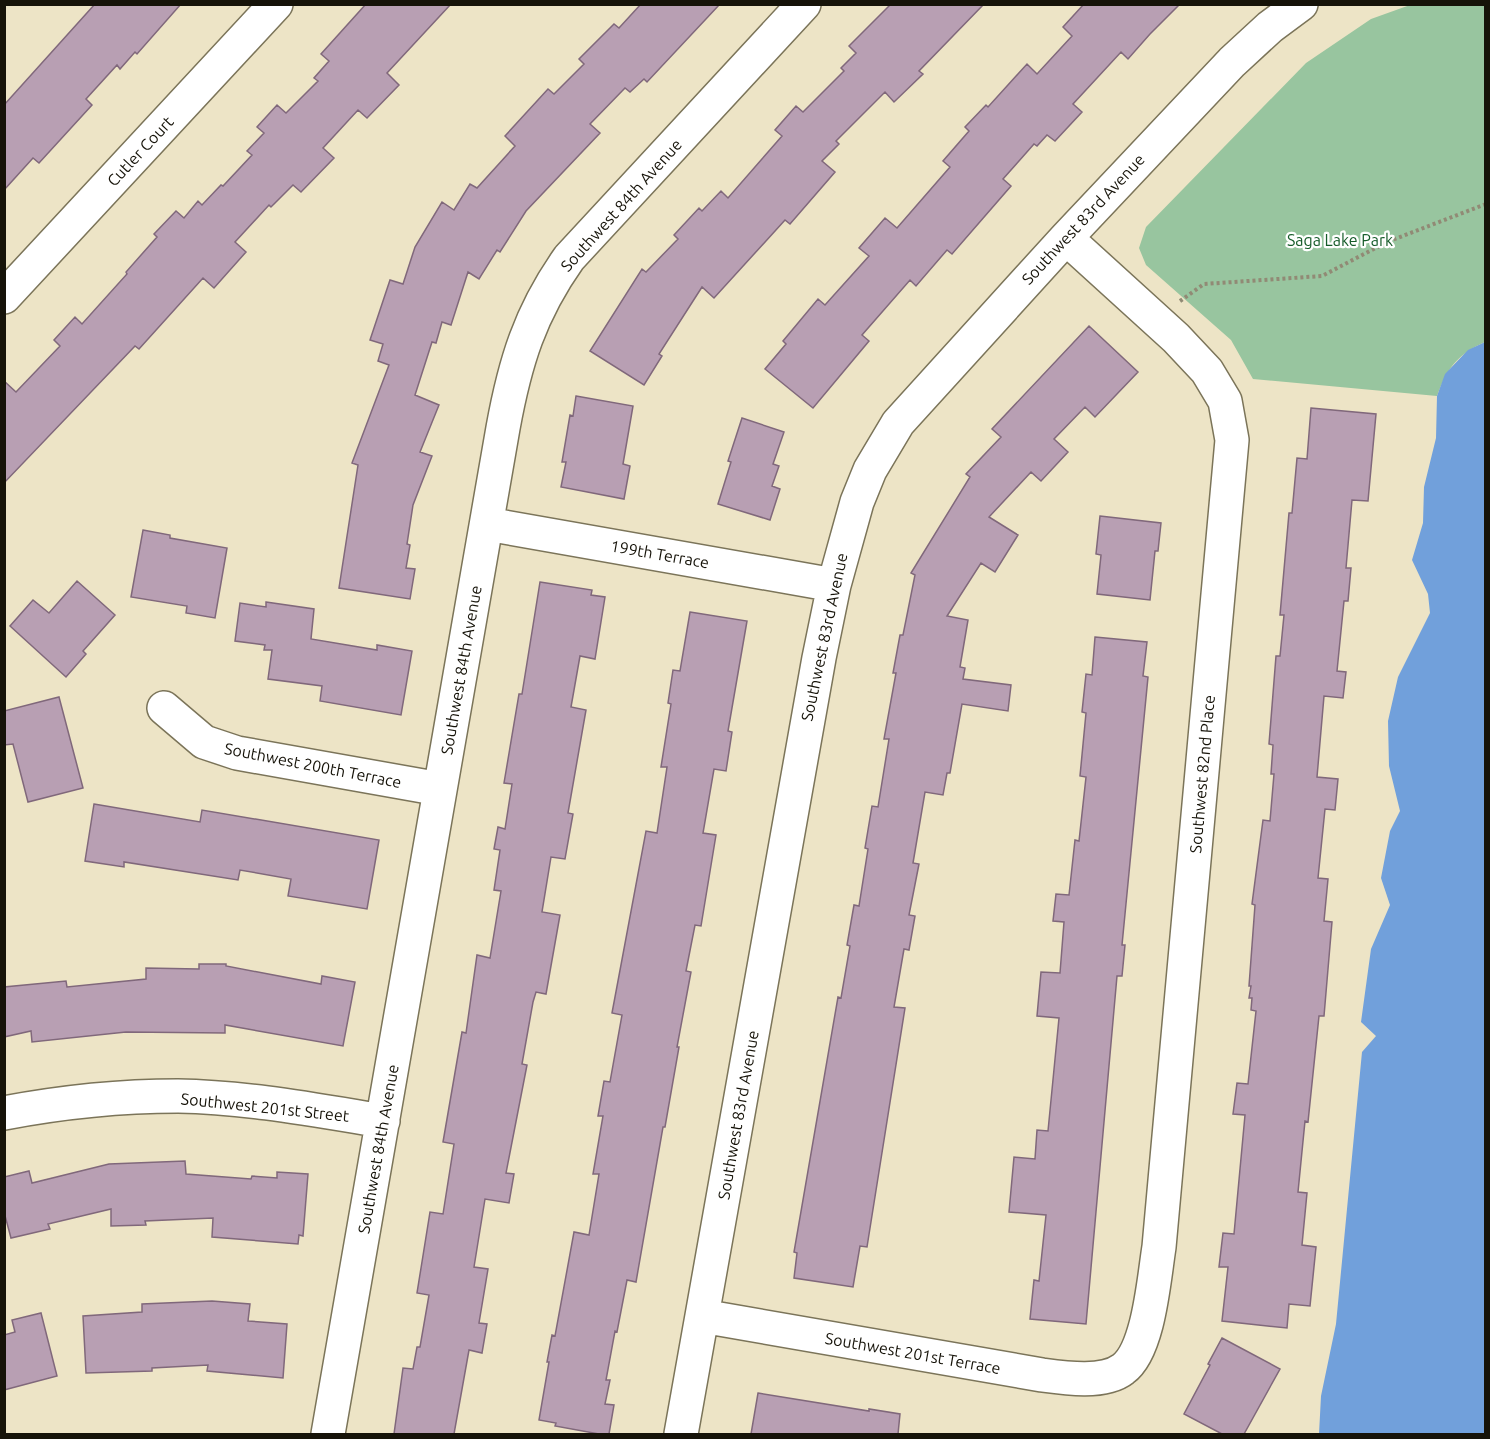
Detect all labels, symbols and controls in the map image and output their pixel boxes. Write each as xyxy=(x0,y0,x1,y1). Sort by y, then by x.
street label: Cutler Court xyxy=(103,112,177,189)
street label: Southwest 84th Avenue xyxy=(557,135,685,275)
street label: Southwest 83rd Avenue xyxy=(1018,150,1148,288)
park label: Saga Lake Park xyxy=(1287,231,1393,249)
street label: 199th Terrace xyxy=(609,536,711,572)
street label: Southwest 83rd Avenue xyxy=(797,551,851,723)
street label: Southwest 84th Avenue xyxy=(437,584,485,756)
street label: Southwest 82nd Place xyxy=(1186,694,1218,854)
street label: Southwest 200th Terrace xyxy=(223,739,403,791)
street label: Southwest 83rd Avenue xyxy=(714,1029,762,1201)
street label: Southwest 84th Avenue xyxy=(354,1063,402,1235)
street label: Southwest 201st Street xyxy=(180,1089,351,1125)
street label: Southwest 201st Terrace xyxy=(824,1329,1002,1377)

